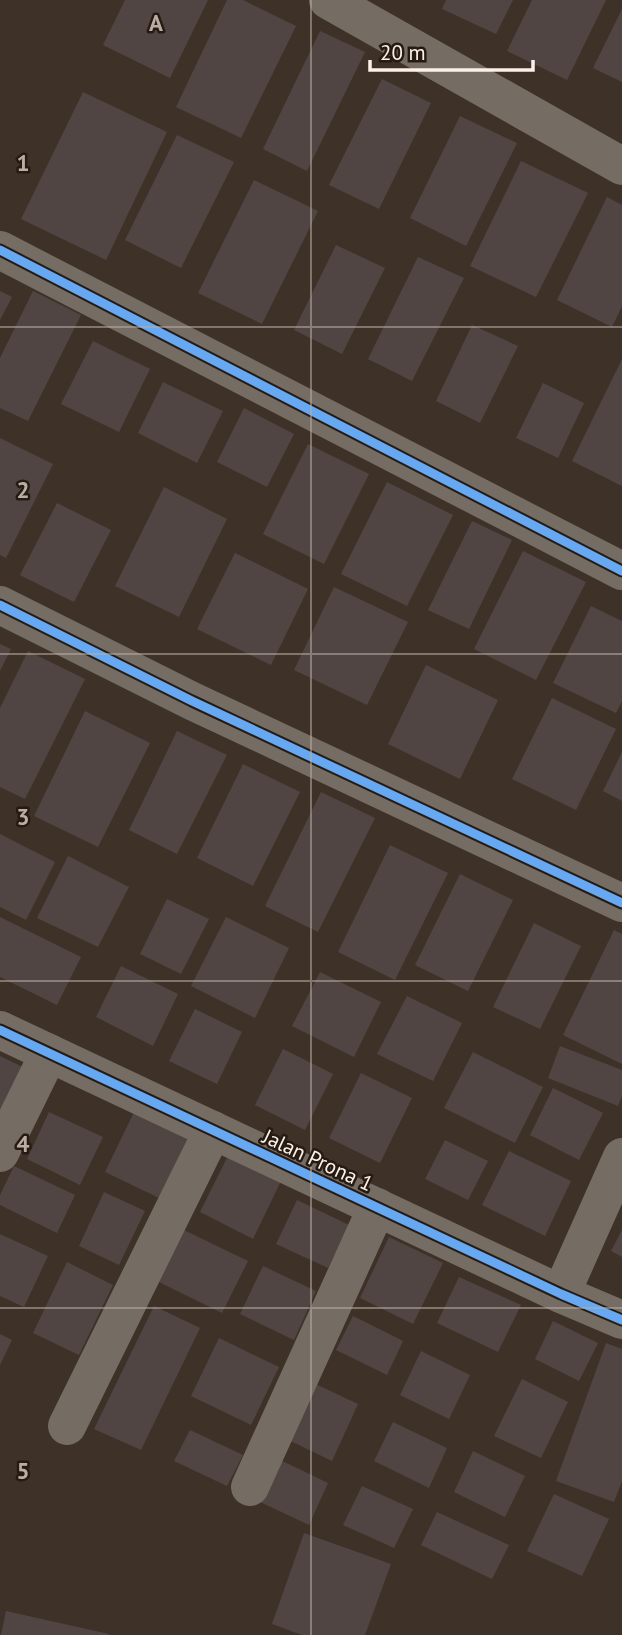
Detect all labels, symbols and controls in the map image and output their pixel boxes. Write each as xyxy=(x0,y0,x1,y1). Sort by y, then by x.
text: A xyxy=(149,8,163,37)
scale bar xyxy=(370,28,533,72)
text: 20 m xyxy=(380,39,426,66)
text: 1 xyxy=(16,148,30,177)
text: 2 xyxy=(16,475,30,504)
text: 3 xyxy=(16,802,30,831)
street label: Jalan Prona 1 xyxy=(258,1122,377,1197)
text: 4 xyxy=(16,1129,30,1158)
text: 5 xyxy=(16,1456,30,1485)

